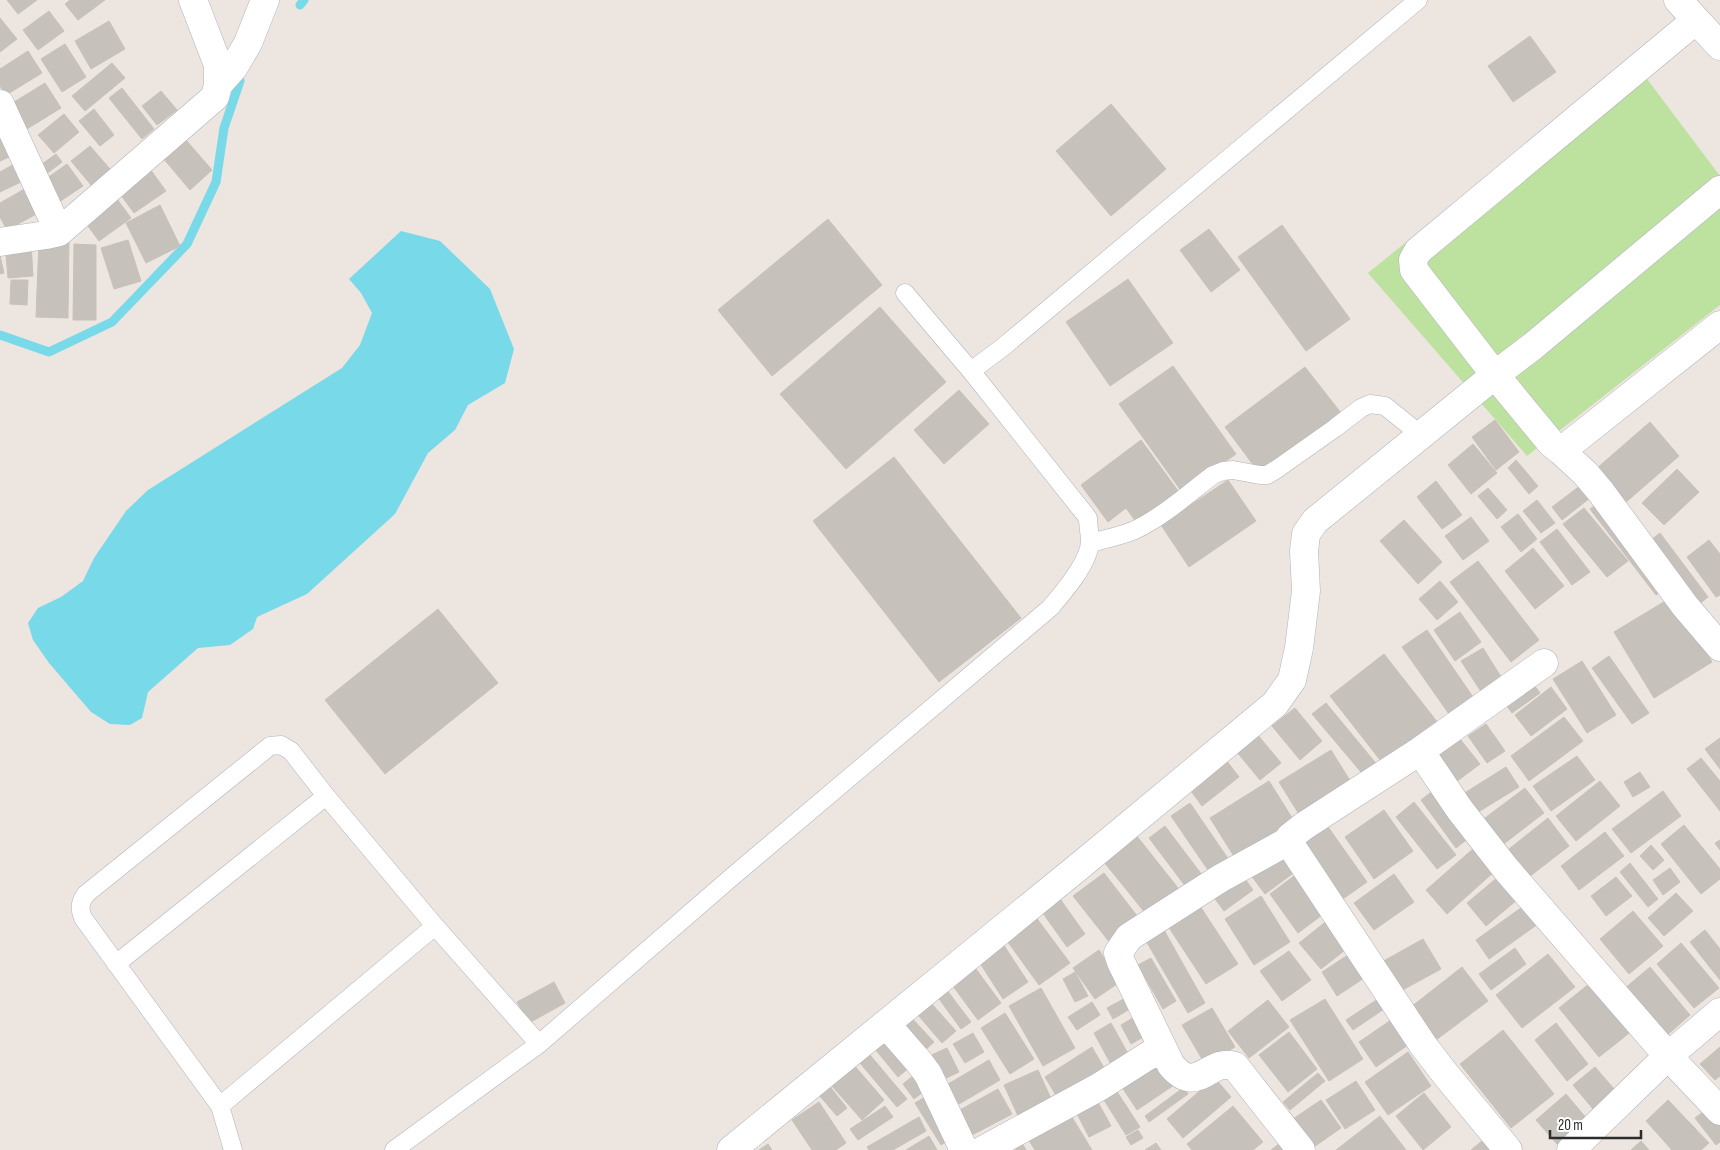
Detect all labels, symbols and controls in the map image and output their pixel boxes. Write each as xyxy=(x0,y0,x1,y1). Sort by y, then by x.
scale bar xyxy=(1550,1108,1641,1140)
text: 20 m xyxy=(1558,1116,1583,1135)

